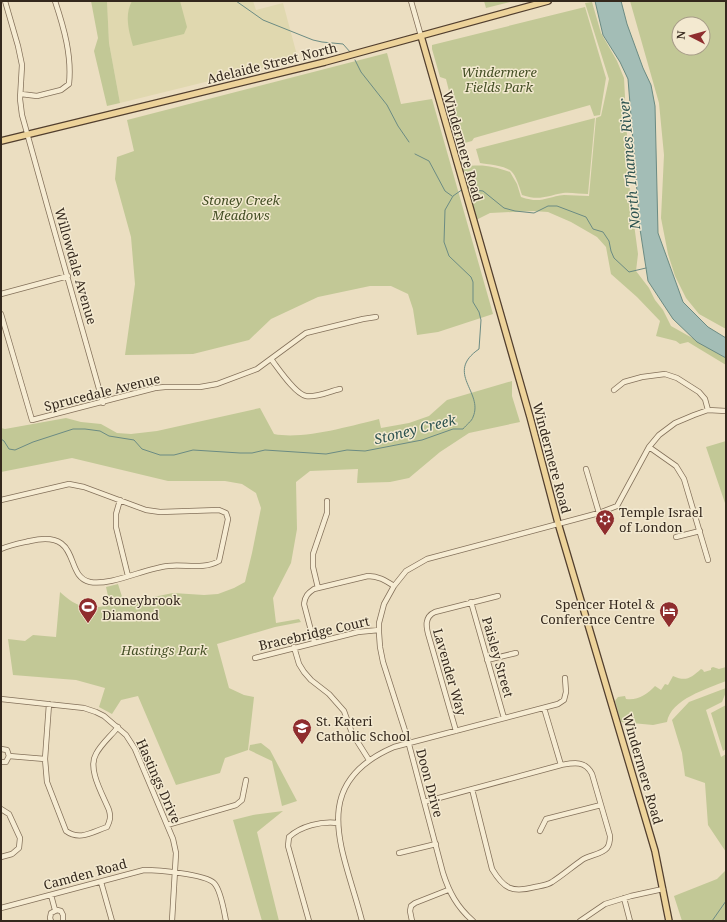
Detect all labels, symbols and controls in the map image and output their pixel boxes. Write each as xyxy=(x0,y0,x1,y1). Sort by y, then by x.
north arrow xyxy=(671,16,711,56)
text: N xyxy=(673,29,689,40)
street label: Adelaide Street North xyxy=(205,38,339,88)
park label: Windermere Fields Park xyxy=(461,63,537,96)
street label: Windermere Road xyxy=(439,89,487,203)
water label: North Thames River xyxy=(614,97,644,231)
park label: Stoney Creek Meadows xyxy=(202,191,281,224)
street label: Willowdale Avenue xyxy=(51,206,101,327)
street label: Sprucedale Avenue xyxy=(42,369,162,415)
street label: Windermere Road xyxy=(529,400,575,516)
water label: Stoney Creek xyxy=(372,409,459,448)
place label: Temple Israel of London xyxy=(619,503,703,536)
synagogue icon: Temple Israel of London xyxy=(594,508,616,536)
place label: Stoneybrook Diamond xyxy=(102,591,181,624)
place label: Spencer Hotel & Conference Centre xyxy=(540,595,655,628)
sports icon: Stoneybrook Diamond xyxy=(77,596,99,624)
hotel icon: Spencer Hotel & Conference Centre xyxy=(658,600,680,628)
street label: Bracebridge Court xyxy=(257,611,372,654)
street label: Paisley Street xyxy=(478,615,518,700)
street label: Lavender Way xyxy=(429,626,471,718)
park label: Hastings Park xyxy=(120,641,208,659)
place label: St. Kateri Catholic School xyxy=(316,712,410,745)
street label: Windermere Road xyxy=(619,712,667,826)
school or university icon: St. Kateri Catholic School xyxy=(291,717,313,745)
street label: Hastings Drive xyxy=(132,736,186,826)
street label: Doon Drive xyxy=(412,747,448,819)
street label: Camden Road xyxy=(41,854,129,894)

